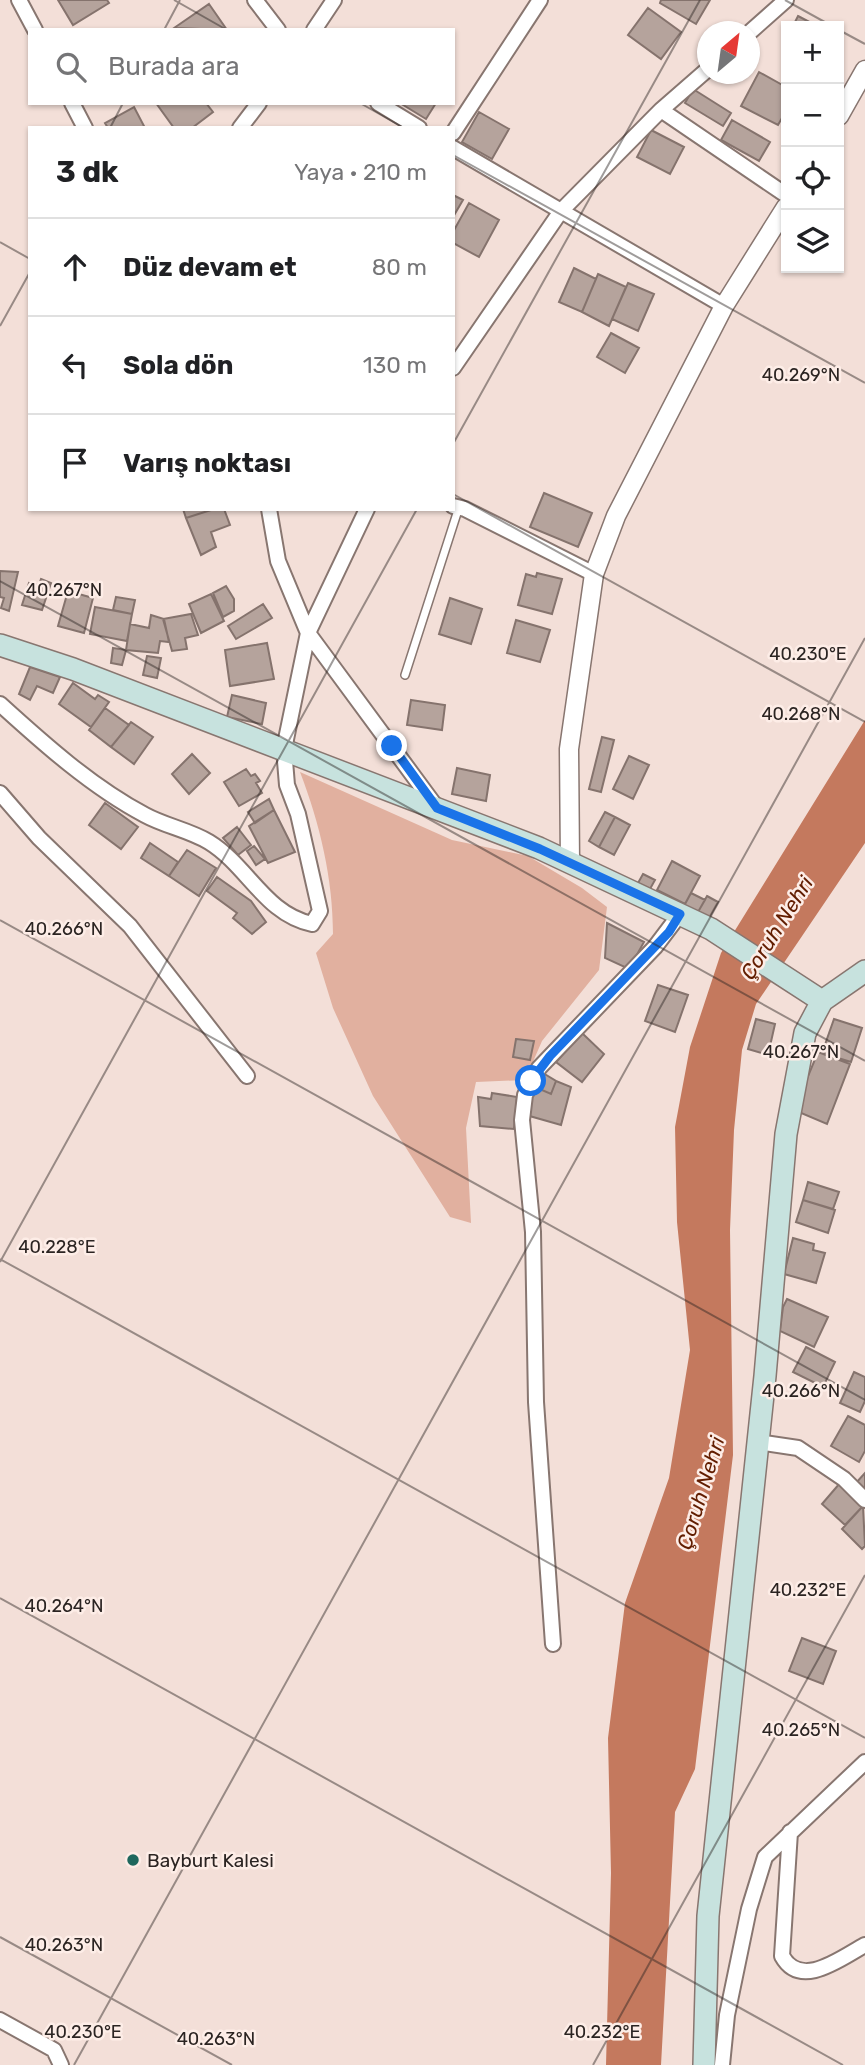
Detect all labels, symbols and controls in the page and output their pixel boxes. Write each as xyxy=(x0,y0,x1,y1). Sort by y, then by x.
north arrow xyxy=(697,21,760,84)
map controls xyxy=(781,21,844,273)
button: + xyxy=(781,21,844,84)
search box xyxy=(28,28,455,105)
icon: search xyxy=(52,48,90,86)
text: Burada ara xyxy=(108,51,240,82)
button: − xyxy=(781,84,844,147)
button: locate xyxy=(781,147,844,210)
text: 3 dk xyxy=(56,154,119,190)
text: Yaya · 210 m xyxy=(294,158,427,186)
button: layers xyxy=(781,210,844,273)
icon: ahead xyxy=(56,248,94,286)
text: Düz devam et xyxy=(123,252,297,283)
text: 80 m xyxy=(372,253,427,281)
icon: left xyxy=(56,346,94,384)
text: Sola dön xyxy=(123,350,233,381)
text: 130 m xyxy=(363,351,427,379)
text: 40.269°N xyxy=(762,364,840,386)
icon: arrive xyxy=(56,444,94,482)
text: Varış noktası xyxy=(123,448,291,479)
text: 40.267°N xyxy=(26,579,102,601)
text: 40.230°E xyxy=(769,643,847,665)
text: 40.268°N xyxy=(761,703,841,725)
route end xyxy=(376,730,407,761)
water label: Çoruh Nehri xyxy=(735,871,819,984)
text: 40.266°N xyxy=(25,918,103,940)
text: 40.267°N xyxy=(763,1041,839,1063)
route start xyxy=(515,1065,546,1096)
text: 40.228°E xyxy=(18,1236,96,1258)
text: 40.266°N xyxy=(762,1380,840,1402)
water label: Çoruh Nehri xyxy=(671,1432,730,1552)
text: 40.232°E xyxy=(770,1579,846,1601)
text: 40.264°N xyxy=(25,1595,103,1617)
text: 40.265°N xyxy=(762,1719,840,1741)
place label: Bayburt Kalesi xyxy=(147,1849,274,1872)
marker: Bayburt Kalesi xyxy=(125,1852,141,1868)
text: 40.263°N xyxy=(25,1934,103,1956)
text: 40.230°E xyxy=(44,2021,122,2043)
text: 40.232°E xyxy=(564,2021,640,2043)
text: 40.263°N xyxy=(177,2028,255,2050)

